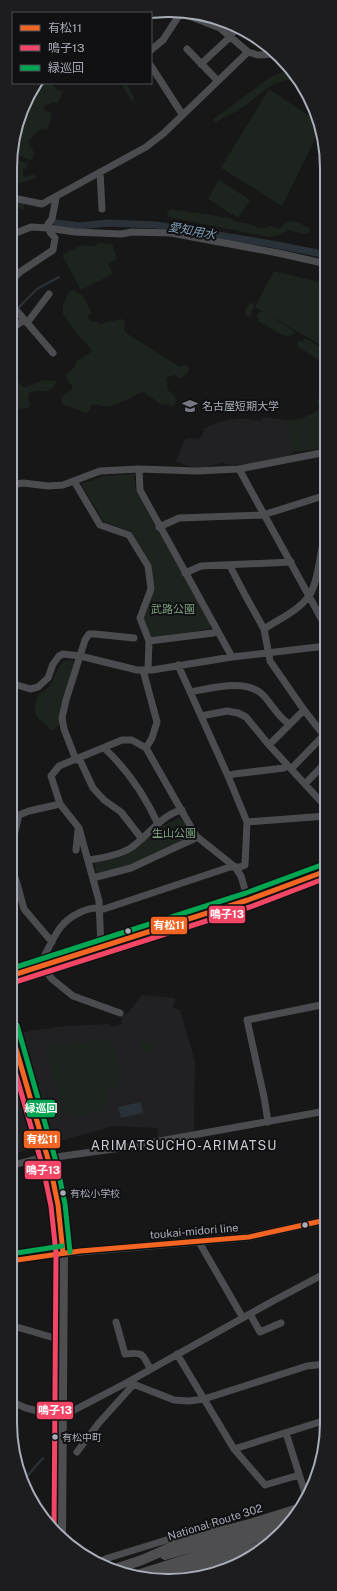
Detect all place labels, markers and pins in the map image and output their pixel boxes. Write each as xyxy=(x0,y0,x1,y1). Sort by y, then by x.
school or university icon: 名古屋短期大学 xyxy=(181,397,199,415)
place label: 名古屋短期大学 xyxy=(202,400,279,412)
unlabelled marker xyxy=(123,926,133,936)
place label: 有松小学校 xyxy=(70,1187,120,1199)
marker: 有松小学校 xyxy=(58,1188,68,1198)
unlabelled marker xyxy=(300,1220,310,1230)
place label: 有松中町 xyxy=(62,1431,102,1443)
marker: 有松中町 xyxy=(50,1432,60,1442)

